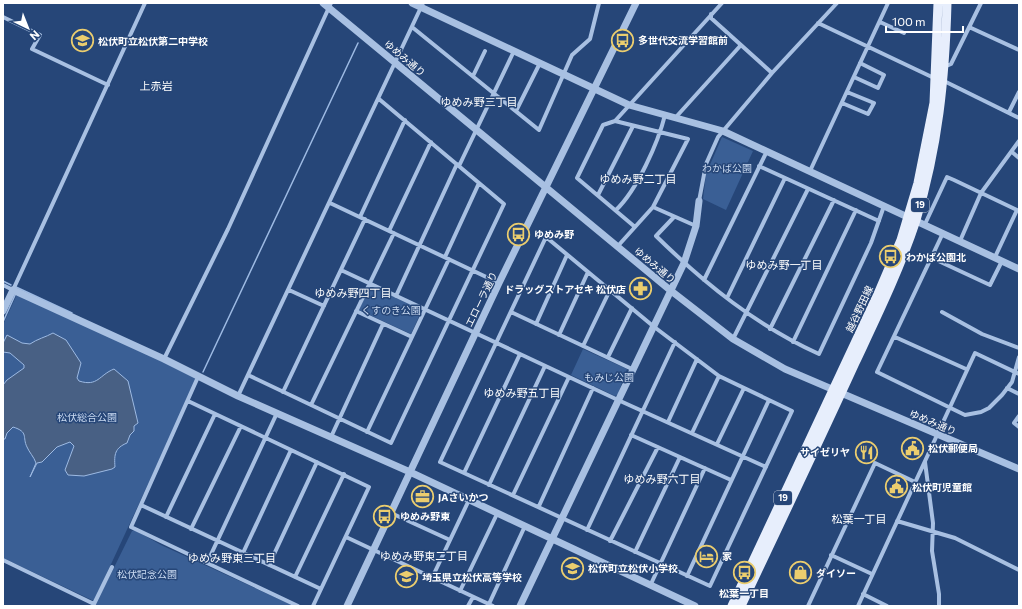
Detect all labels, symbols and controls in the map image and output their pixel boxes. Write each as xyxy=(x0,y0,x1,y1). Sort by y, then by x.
north arrow xyxy=(8,8,48,48)
scale bar xyxy=(886,8,963,34)
text: 100 m xyxy=(892,14,926,28)
bus stop icon: 多世代交流学習館前 xyxy=(610,27,636,53)
text: N xyxy=(28,28,43,43)
school or university icon: 松伏町立松伏第二中学校 xyxy=(70,28,96,54)
place label: 多世代交流学習館前 xyxy=(638,34,728,46)
place label: 松伏町立松伏第二中学校 xyxy=(98,35,208,47)
street label: ゆめみ通り xyxy=(382,37,428,79)
district label: 上赤岩 xyxy=(140,79,173,92)
district label: ゆめみ野三丁目 xyxy=(441,95,518,108)
park label: わかば公園 xyxy=(702,162,752,174)
district label: ゆめみ野二丁目 xyxy=(600,172,677,185)
road number: 19 xyxy=(911,198,929,212)
bus stop icon: ゆめみ野 xyxy=(505,221,531,247)
place label: ゆめみ野 xyxy=(534,228,575,240)
street label: ゆめみ通り xyxy=(632,244,678,286)
bus stop icon: わかば公園北 xyxy=(877,244,903,270)
place label: わかば公園北 xyxy=(906,251,966,263)
district label: ゆめみ野一丁目 xyxy=(746,258,823,271)
street label: エローラ通り xyxy=(462,269,500,329)
pharmacy icon: ドラッグストアセキ 松伏店 xyxy=(628,276,654,302)
place label: ドラッグストアセキ 松伏店 xyxy=(504,283,626,295)
street label: 越谷野田線 xyxy=(843,284,875,334)
district label: ゆめみ野四丁目 xyxy=(315,286,392,299)
park label: くすのき公園 xyxy=(361,304,421,316)
park label: もみじ公園 xyxy=(584,371,634,383)
district label: ゆめみ野五丁目 xyxy=(484,386,561,399)
street label: ゆめみ通り xyxy=(908,407,958,437)
park label: 松伏総合公園 xyxy=(57,411,117,423)
public building icon: 松伏郵便局 xyxy=(899,435,925,461)
restaurant icon: サイゼリヤ xyxy=(853,439,879,465)
place label: 松伏郵便局 xyxy=(928,442,978,454)
place label: サイゼリヤ xyxy=(800,446,850,458)
district label: ゆめみ野六丁目 xyxy=(624,472,701,485)
public building icon: 松伏町児童館 xyxy=(883,474,909,500)
place label: 松伏町児童館 xyxy=(912,481,972,493)
office icon: JAさいかつ xyxy=(409,484,435,510)
place label: JAさいかつ xyxy=(438,491,488,503)
road number: 19 xyxy=(774,491,792,505)
bus stop icon: ゆめみ野東 xyxy=(371,503,397,529)
place label: ゆめみ野東 xyxy=(400,510,451,522)
district label: 松葉一丁目 xyxy=(832,512,887,525)
hotel icon: 家 xyxy=(693,543,719,569)
district label: ゆめみ野東二丁目 xyxy=(380,549,468,562)
place label: 家 xyxy=(722,550,732,562)
district label: ゆめみ野東三丁目 xyxy=(188,551,276,564)
school or university icon: 松伏町立松伏小学校 xyxy=(559,555,585,581)
bus stop icon: 松葉一丁目 xyxy=(731,560,757,586)
shop icon: ダイソー xyxy=(787,560,813,586)
place label: 松伏町立松伏小学校 xyxy=(588,562,678,574)
school or university icon: 埼玉県立松伏高等学校 xyxy=(394,564,420,590)
place label: ダイソー xyxy=(816,567,856,579)
park label: 松伏記念公園 xyxy=(117,568,177,580)
place label: 埼玉県立松伏高等学校 xyxy=(422,571,522,583)
place label: 松葉一丁目 xyxy=(719,587,769,599)

